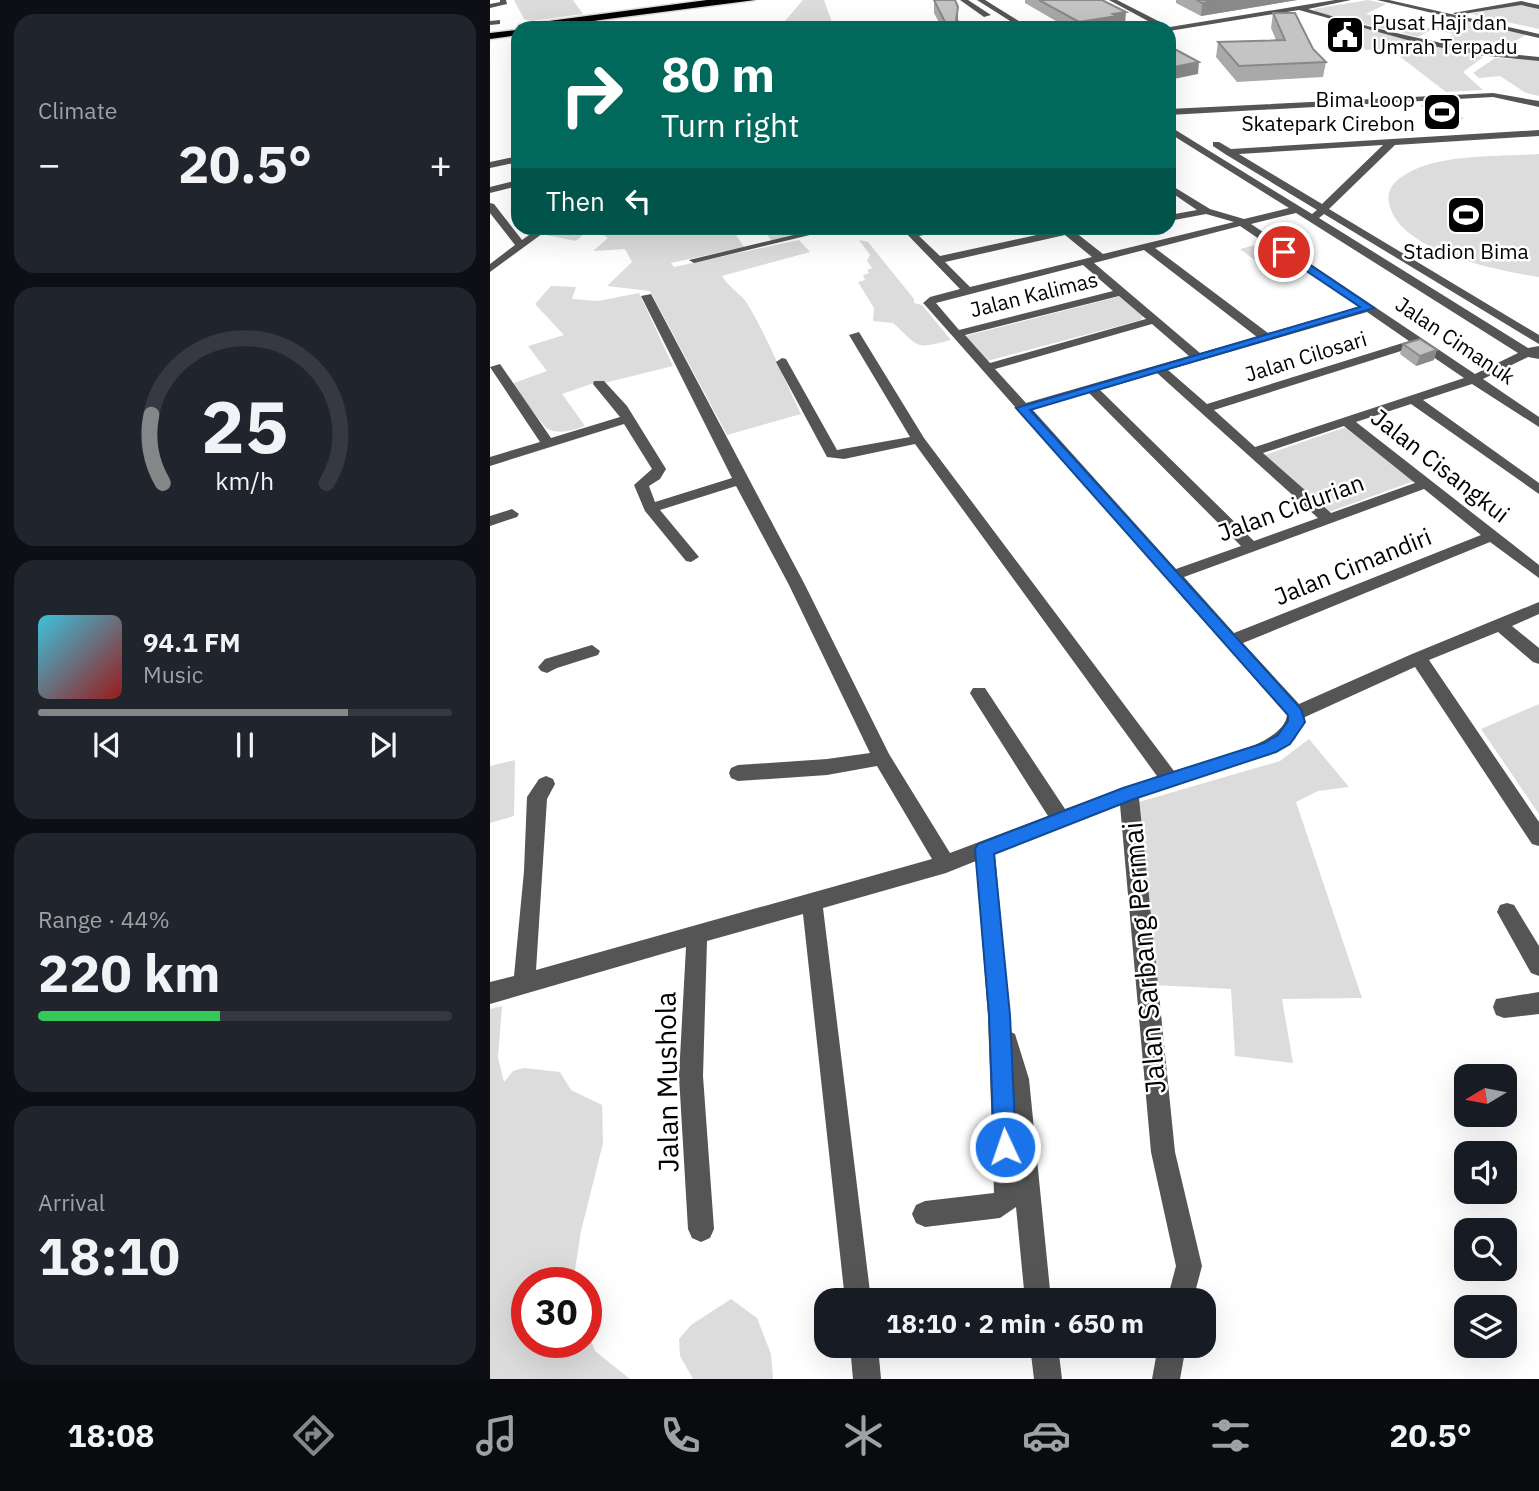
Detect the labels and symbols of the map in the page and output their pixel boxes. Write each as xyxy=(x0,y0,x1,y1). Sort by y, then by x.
place label: Pusat Haji dan Umrah Terpadu xyxy=(1372,8,1518,60)
public building icon: Pusat Haji dan Umrah Terpadu xyxy=(1324,14,1366,56)
place label: Bima Loop Skatepark Cirebon xyxy=(1241,85,1415,137)
sports icon: Bima Loop Skatepark Cirebon xyxy=(1421,91,1463,133)
sports icon: Stadion Bima xyxy=(1445,194,1487,236)
pin xyxy=(1254,222,1314,282)
place label: Stadion Bima xyxy=(1403,237,1529,265)
street label: Jalan Kalimas xyxy=(967,265,1101,323)
street label: Jalan Cimanuk xyxy=(1390,290,1521,391)
street label: Jalan Cilosari xyxy=(1241,324,1370,388)
street label: Jalan Cisangkui xyxy=(1365,401,1516,529)
street label: Jalan Cidurian xyxy=(1213,466,1368,548)
street label: Jalan Cimandiri xyxy=(1269,520,1436,612)
street label: Jalan Sarbang Permai xyxy=(1113,821,1174,1096)
street label: Jalan Mushola xyxy=(646,991,687,1173)
north arrow xyxy=(1454,1064,1517,1127)
position arrow xyxy=(968,1110,1042,1184)
speed limit sign: 30 xyxy=(511,1267,602,1358)

